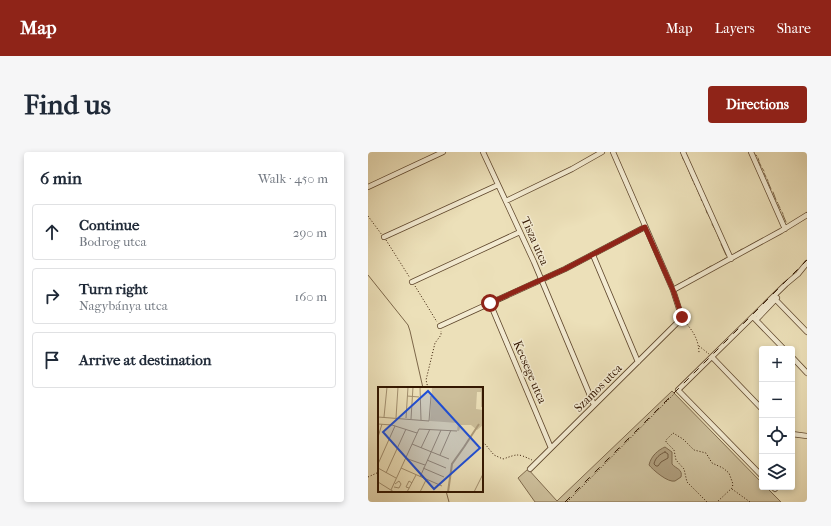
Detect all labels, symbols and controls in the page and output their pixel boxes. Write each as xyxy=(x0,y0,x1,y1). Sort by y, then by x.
text: Map xyxy=(20,17,56,39)
text: Map xyxy=(666,20,693,37)
text: Layers xyxy=(715,20,755,37)
text: Share xyxy=(777,20,811,37)
button: Directions xyxy=(708,86,807,123)
text: Find us xyxy=(24,88,111,121)
text: 6 min xyxy=(40,168,82,188)
text: Walk · 450 m xyxy=(258,171,328,186)
street label: Tisza utca xyxy=(518,215,552,268)
text: Continue xyxy=(79,216,139,234)
icon: ahead xyxy=(41,221,63,243)
text: 290 m xyxy=(293,225,327,240)
text: Bodrog utca xyxy=(79,234,147,249)
text: Turn right xyxy=(79,280,148,298)
icon: right xyxy=(41,285,63,307)
text: 160 m xyxy=(295,289,327,304)
route start xyxy=(481,294,499,312)
text: Nagybánya utca xyxy=(79,298,168,313)
route end xyxy=(673,308,691,326)
street label: Kecsege utca xyxy=(510,338,550,406)
map controls xyxy=(759,346,795,490)
button: + xyxy=(759,346,795,382)
icon: arrive xyxy=(41,349,63,371)
text: Arrive at destination xyxy=(79,351,211,369)
street label: Szamos utca xyxy=(571,361,625,415)
button: − xyxy=(759,382,795,418)
inset map xyxy=(378,387,483,492)
button: locate xyxy=(759,418,795,454)
button: layers xyxy=(759,454,795,490)

